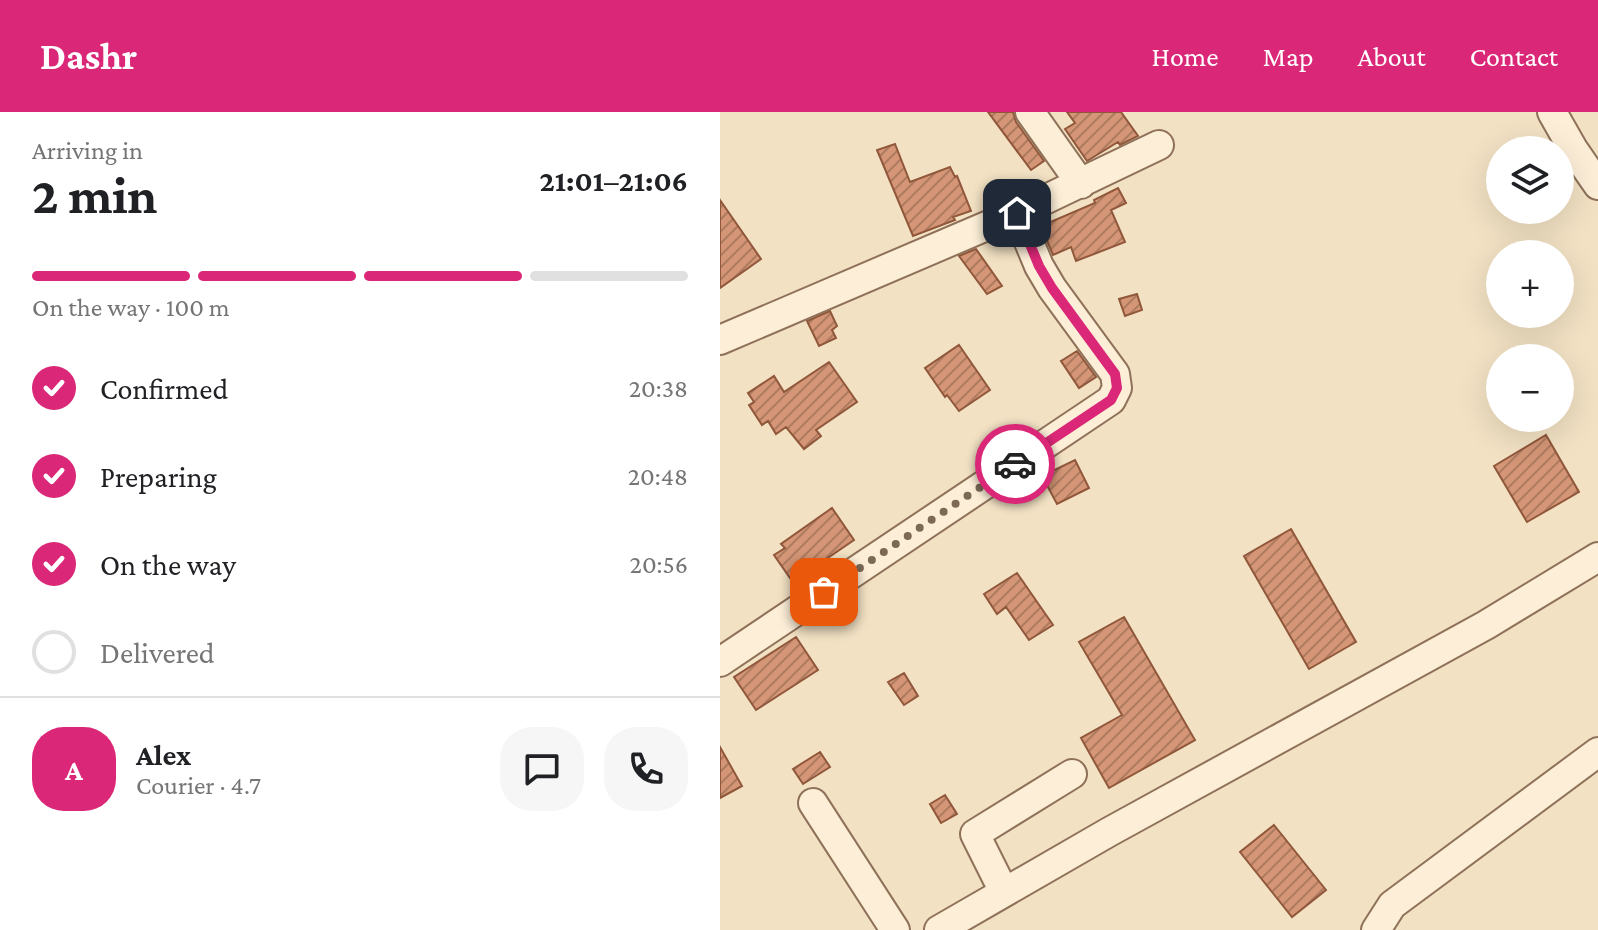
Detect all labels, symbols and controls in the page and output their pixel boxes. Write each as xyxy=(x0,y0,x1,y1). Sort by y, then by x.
text: Dashr xyxy=(40,35,137,77)
text: Home xyxy=(1152,41,1219,72)
text: Map xyxy=(1263,41,1314,72)
text: About xyxy=(1358,41,1426,72)
text: Contact xyxy=(1470,41,1558,72)
text: Arriving in xyxy=(32,136,143,165)
map controls xyxy=(1486,136,1574,432)
button: layers xyxy=(1486,136,1574,224)
text: 21:01–21:06 xyxy=(540,164,688,197)
text: 2 min xyxy=(32,166,157,224)
pin xyxy=(983,179,1051,247)
icon: home xyxy=(995,191,1039,235)
button: + xyxy=(1486,240,1574,328)
text: On the way · 100 m xyxy=(32,293,230,322)
button: − xyxy=(1486,344,1574,432)
icon: check xyxy=(32,366,76,410)
text: Confirmed xyxy=(100,372,228,405)
text: 20:38 xyxy=(629,374,688,403)
courier xyxy=(975,424,1055,504)
icon: car xyxy=(993,442,1037,486)
icon: check xyxy=(32,454,76,498)
text: Preparing xyxy=(100,460,217,493)
text: 20:48 xyxy=(628,462,688,491)
icon: check xyxy=(32,542,76,586)
text: On the way xyxy=(100,548,236,581)
text: 20:56 xyxy=(630,550,688,579)
pin xyxy=(790,558,858,626)
icon: bag xyxy=(802,570,846,614)
text: Delivered xyxy=(100,636,215,669)
button: chat xyxy=(500,727,584,811)
button: phone xyxy=(604,727,688,811)
text: Alex xyxy=(136,738,191,771)
text: A xyxy=(65,753,83,786)
text: Courier · 4.7 xyxy=(136,771,261,800)

